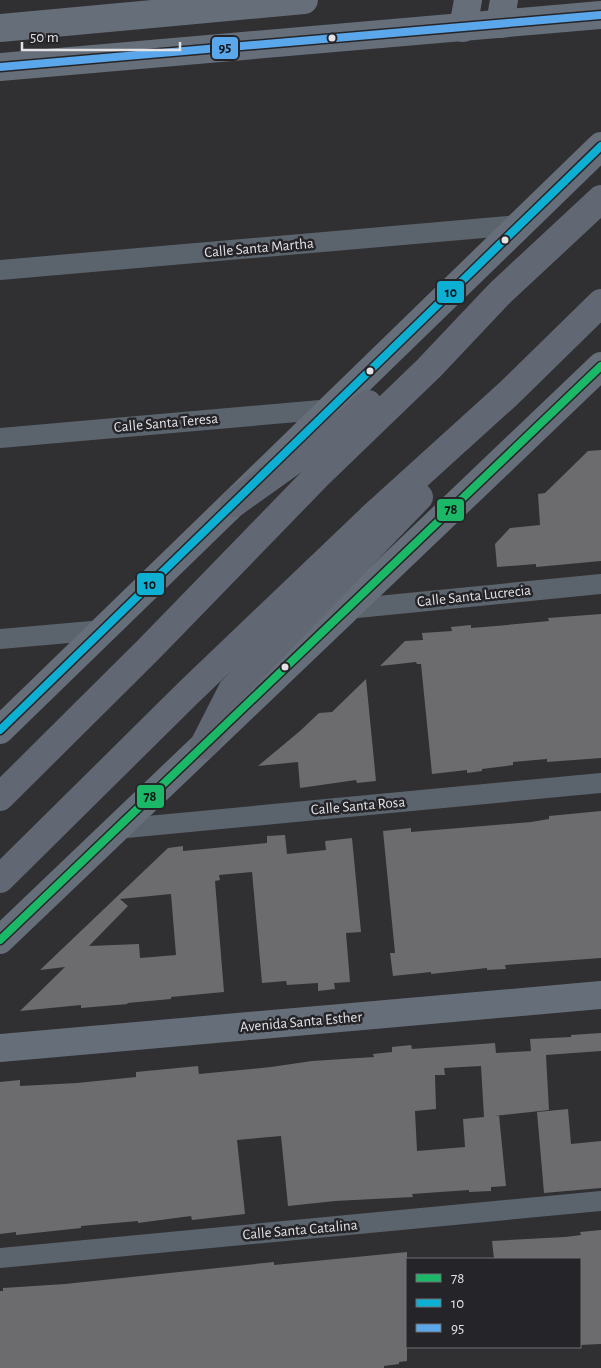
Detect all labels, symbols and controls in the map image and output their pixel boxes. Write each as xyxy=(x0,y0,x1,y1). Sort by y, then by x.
scale bar xyxy=(22,20,180,52)
text: 50 m xyxy=(30,30,59,45)
unlabelled marker xyxy=(327,33,337,43)
line badge: 95 xyxy=(211,36,239,60)
text: 95 xyxy=(219,41,231,55)
unlabelled marker xyxy=(500,235,510,245)
street label: Calle Santa Martha xyxy=(204,236,314,260)
line badge: 10 xyxy=(436,280,465,304)
text: 10 xyxy=(445,286,457,300)
unlabelled marker xyxy=(365,366,375,376)
street label: Calle Santa Teresa xyxy=(113,411,219,435)
line badge: 78 xyxy=(436,498,465,522)
text: 78 xyxy=(445,503,458,517)
line badge: 10 xyxy=(136,572,165,596)
text: 10 xyxy=(144,578,156,592)
street label: Calle Santa Lucrecia xyxy=(416,583,532,609)
unlabelled marker xyxy=(280,662,290,672)
line badge: 78 xyxy=(136,784,165,809)
text: 78 xyxy=(144,790,157,804)
street label: Calle Santa Rosa xyxy=(310,794,406,818)
street label: Avenida Santa Esther xyxy=(239,1009,363,1035)
street label: Calle Santa Catalina xyxy=(242,1217,358,1243)
legend xyxy=(406,1258,581,1348)
text: 78 xyxy=(451,1271,464,1286)
text: 10 xyxy=(451,1296,464,1311)
text: 95 xyxy=(451,1321,464,1336)

